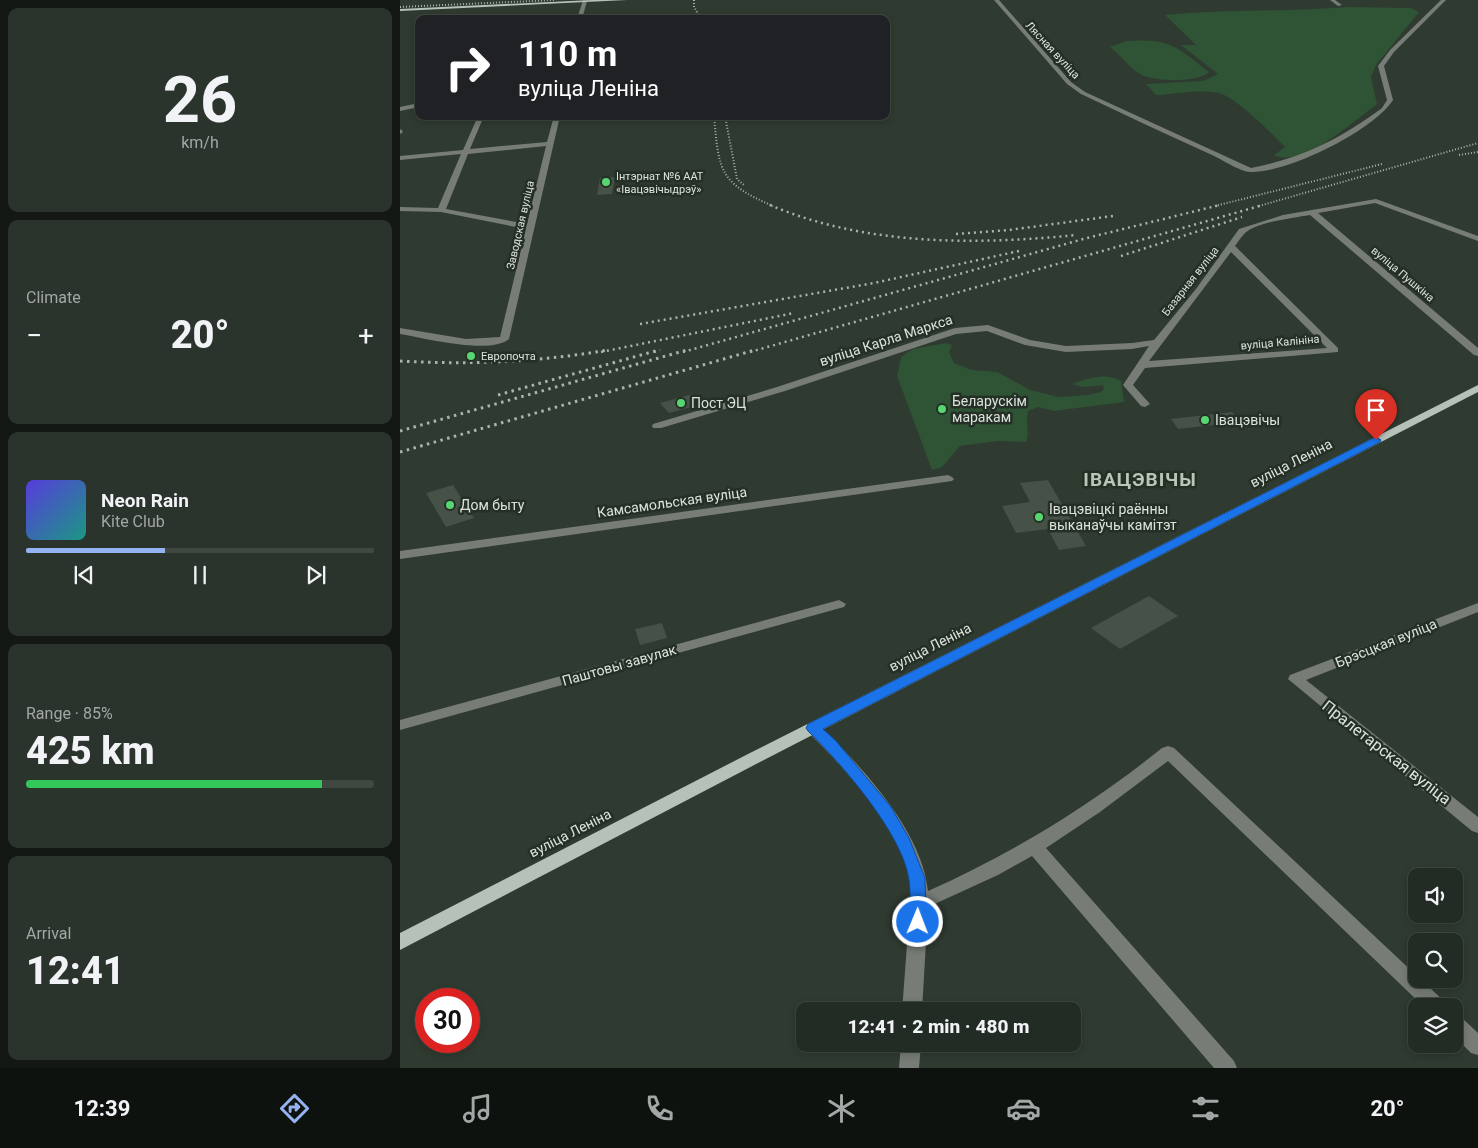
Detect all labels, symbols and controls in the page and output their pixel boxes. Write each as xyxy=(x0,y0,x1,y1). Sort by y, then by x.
street label: Лясная вуліца xyxy=(1023,19,1082,82)
text: 110 m xyxy=(518,34,617,75)
icon: right xyxy=(435,35,500,100)
text: 26 xyxy=(163,62,237,138)
text: вуліца Леніна xyxy=(518,76,659,101)
text: km/h xyxy=(181,133,219,152)
place label: Інтэрнат №6 ААТ «Івацэвічыдрэў» xyxy=(616,170,704,196)
marker: Інтэрнат №6 ААТ «Івацэвічыдрэў» xyxy=(600,176,612,188)
street label: Заводская вуліца xyxy=(504,180,537,271)
street label: Базарная вуліца xyxy=(1159,244,1222,319)
street label: вуліца Пушкіна xyxy=(1368,244,1437,305)
text: Climate xyxy=(26,288,81,307)
street label: вуліца Карла Маркса xyxy=(818,311,954,369)
text: 20° xyxy=(171,313,229,357)
text: − xyxy=(26,319,42,352)
text: + xyxy=(358,319,374,352)
street label: вуліца Калініна xyxy=(1240,333,1320,352)
marker: Европочта xyxy=(465,350,477,362)
place label: Европочта xyxy=(481,350,536,363)
pin xyxy=(1355,389,1397,440)
place label: Беларускім маракам xyxy=(952,393,1027,425)
place label: Пост ЭЦ xyxy=(691,395,746,411)
icon: arrive xyxy=(1362,396,1390,424)
marker: Пост ЭЦ xyxy=(675,397,687,409)
marker: Беларускім маракам xyxy=(936,403,948,415)
place label: Івацэвічы xyxy=(1215,412,1280,428)
marker: Івацэвічы xyxy=(1199,414,1211,426)
street label: вуліца Леніна xyxy=(1247,436,1335,490)
district label: ІВАЦЭВІЧЫ xyxy=(1083,468,1197,491)
street label: Камсамольская вуліца xyxy=(596,484,748,520)
text: Neon Rain xyxy=(101,489,189,512)
place label: Дом быту xyxy=(460,497,525,513)
marker: Дом быту xyxy=(444,499,456,511)
place label: Івацэвіцкі раённы выканаўчы камітэт xyxy=(1049,501,1177,533)
marker: Івацэвіцкі раённы выканаўчы камітэт xyxy=(1033,511,1045,523)
text: Kite Club xyxy=(101,512,165,531)
icon: previous xyxy=(70,561,98,589)
icon: pause xyxy=(186,561,214,589)
icon: next xyxy=(302,561,330,589)
street label: Брэсцкая вуліца xyxy=(1333,615,1439,671)
street label: вуліца Леніна xyxy=(886,620,974,674)
street label: Паштовы завулак xyxy=(560,641,678,689)
street label: Пралетарская вуліца xyxy=(1319,696,1455,809)
text: Range · 85% xyxy=(26,704,113,723)
text: 425 km xyxy=(26,729,155,773)
street label: вуліца Леніна xyxy=(526,806,614,860)
map controls xyxy=(1408,868,1463,1053)
button: sound xyxy=(1408,868,1463,923)
position arrow xyxy=(891,895,943,947)
text: Arrival xyxy=(26,924,71,943)
button: search xyxy=(1408,933,1463,988)
text: 12:41 xyxy=(26,949,125,993)
speed limit sign: 30 xyxy=(415,988,480,1053)
button: layers xyxy=(1408,998,1463,1053)
text: 12:41 · 2 min · 480 m xyxy=(847,1015,1030,1038)
icon: directions xyxy=(277,1091,312,1126)
icon: music xyxy=(460,1091,495,1126)
icon: phone xyxy=(642,1091,677,1126)
icon: climate xyxy=(824,1091,859,1126)
icon: car xyxy=(1006,1091,1041,1126)
icon: filters xyxy=(1188,1091,1223,1126)
text: 12:39 xyxy=(74,1096,130,1121)
text: 20° xyxy=(1370,1096,1404,1121)

